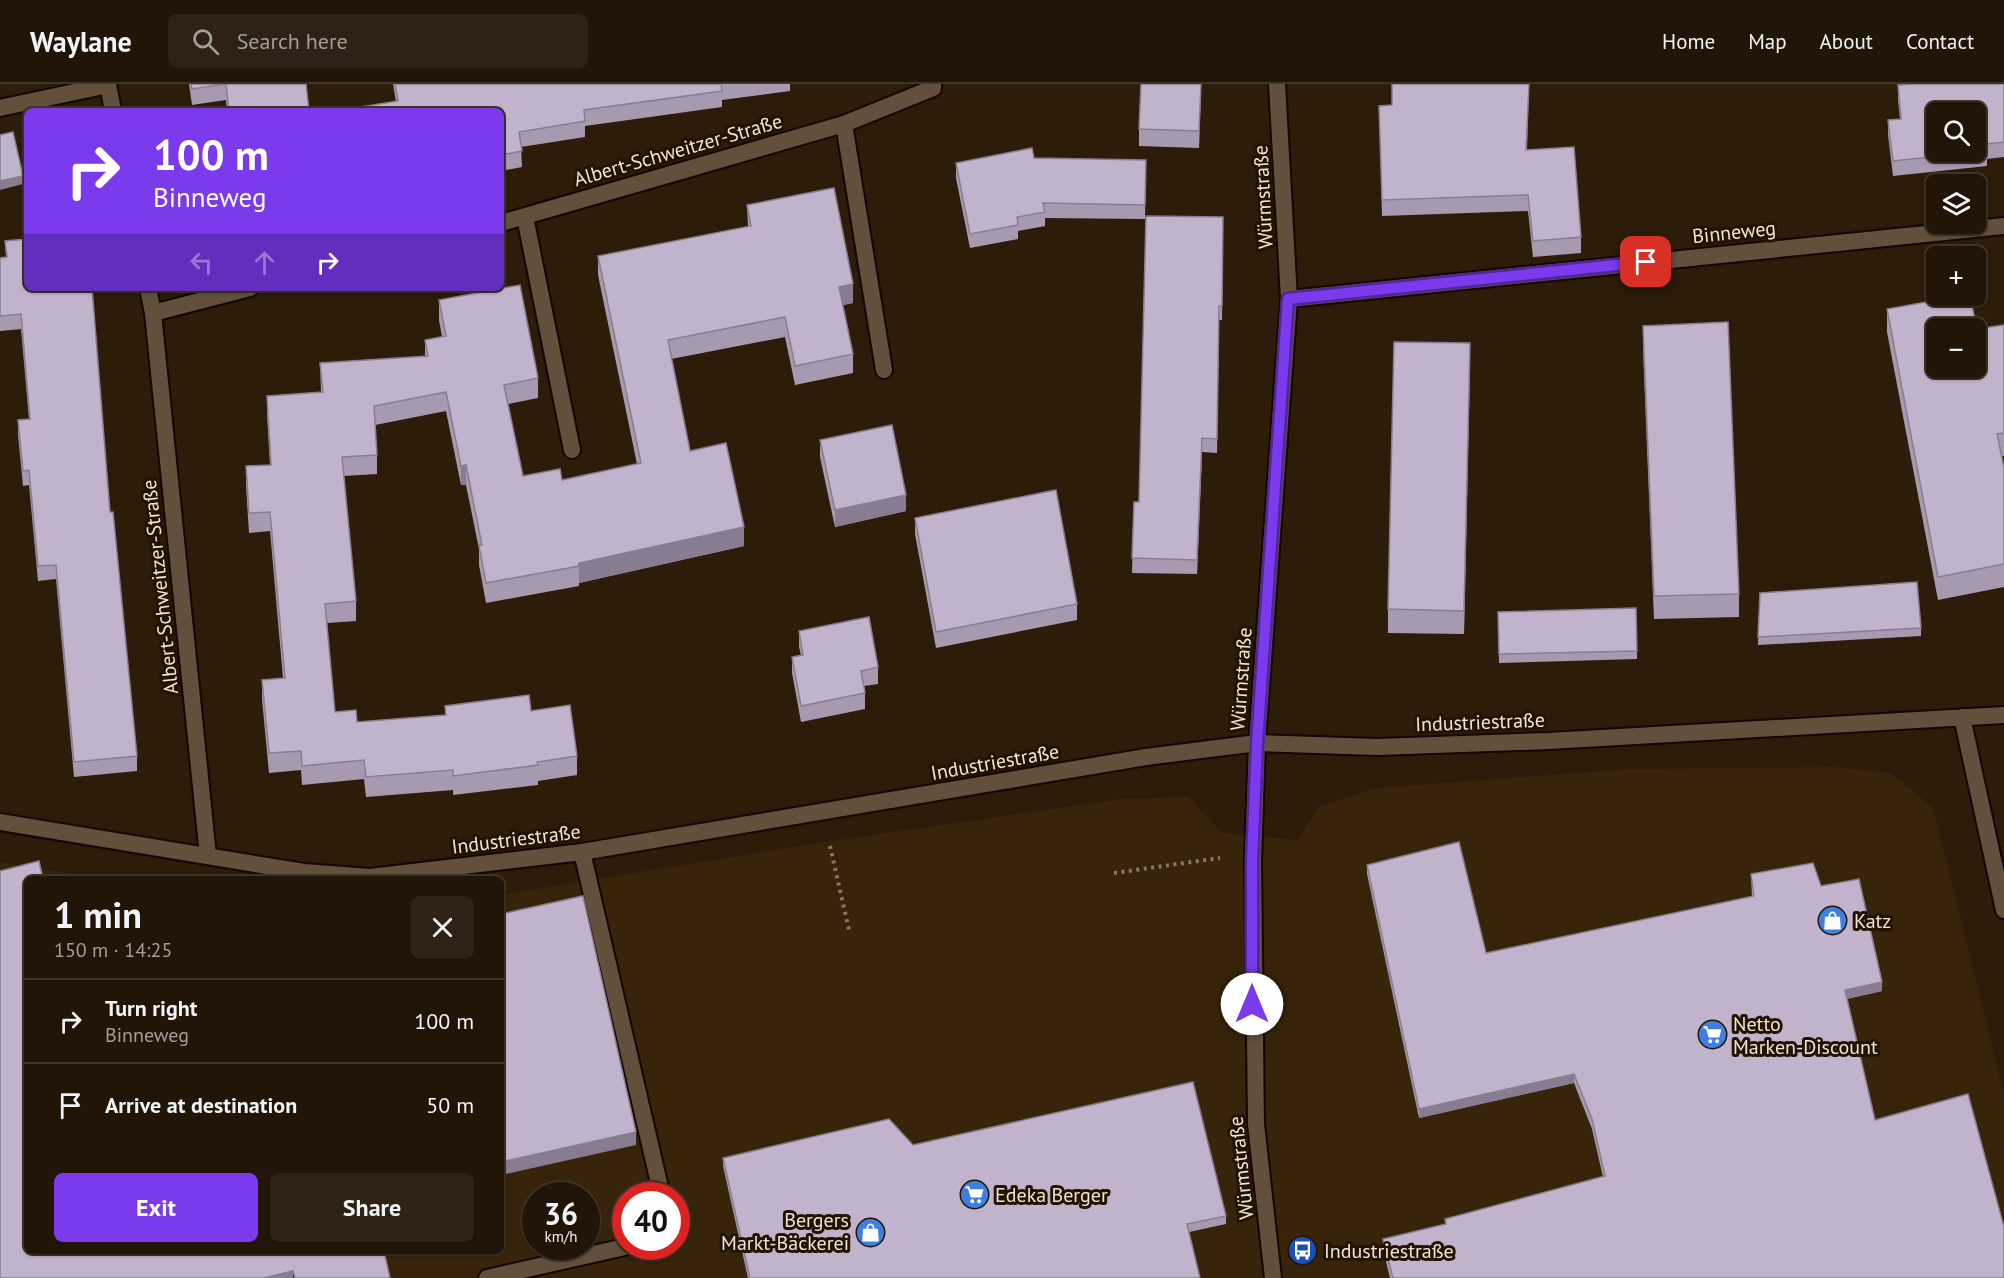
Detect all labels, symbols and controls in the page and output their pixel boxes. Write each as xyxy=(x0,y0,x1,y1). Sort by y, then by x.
search box xyxy=(168,14,588,68)
text: Waylane xyxy=(30,23,132,60)
icon: search xyxy=(189,25,222,58)
text: Search here xyxy=(237,27,348,55)
text: Home xyxy=(1662,28,1715,55)
text: Map xyxy=(1748,28,1787,55)
text: About xyxy=(1820,28,1873,55)
text: Contact xyxy=(1906,28,1974,55)
map controls xyxy=(1926,102,1986,378)
button: search xyxy=(1926,102,1986,162)
street label: Albert-Schweitzer-Straße xyxy=(571,108,785,192)
text: 100 m xyxy=(153,127,269,182)
icon: right xyxy=(54,132,132,210)
street label: Würmstraße xyxy=(1247,145,1279,249)
button: layers xyxy=(1926,174,1986,234)
text: Binneweg xyxy=(153,180,266,214)
street label: Binneweg xyxy=(1691,215,1777,249)
pin xyxy=(1620,236,1671,287)
icon: arrive xyxy=(1629,245,1662,278)
icon: left xyxy=(185,246,218,279)
icon: ahead xyxy=(248,246,281,279)
icon: right xyxy=(311,246,344,279)
button: + xyxy=(1926,246,1986,306)
button: − xyxy=(1926,318,1986,378)
street label: Albert-Schweitzer-Straße xyxy=(136,478,184,696)
street label: Würmstraße xyxy=(1224,626,1258,732)
street label: Industriestraße xyxy=(1415,707,1545,737)
street label: Industriestraße xyxy=(929,738,1061,786)
street label: Industriestraße xyxy=(450,818,582,860)
text: 1 min xyxy=(54,891,142,938)
button: close xyxy=(411,896,474,959)
shop icon: Katz xyxy=(1817,905,1849,937)
place label: Katz xyxy=(1854,908,1891,934)
text: 150 m · 14:25 xyxy=(54,937,172,963)
position arrow xyxy=(1220,972,1284,1036)
text: Turn right xyxy=(105,994,197,1022)
icon: right xyxy=(54,1005,87,1038)
text: 100 m xyxy=(414,1007,474,1035)
place label: Netto Marken-Discount xyxy=(1733,1011,1878,1060)
supermarket icon: Netto Marken-Discount xyxy=(1696,1019,1728,1051)
text: Binneweg xyxy=(105,1022,189,1048)
icon: arrive xyxy=(54,1089,87,1122)
text: Arrive at destination xyxy=(105,1091,297,1119)
text: 50 m xyxy=(426,1091,474,1119)
street label: Würmstraße xyxy=(1223,1115,1259,1221)
button: Exit xyxy=(54,1173,258,1242)
button: Share xyxy=(270,1173,474,1242)
supermarket icon: Edeka Berger xyxy=(958,1179,990,1211)
speed limit sign: 40 xyxy=(612,1182,690,1260)
place label: Edeka Berger xyxy=(995,1182,1108,1208)
text: 36 xyxy=(544,1194,578,1233)
place label: Bergers Markt-Bäckerei xyxy=(721,1207,849,1256)
shop icon: Bergers Markt-Bäckerei xyxy=(854,1216,886,1248)
text: km/h xyxy=(545,1227,577,1246)
bus stop icon: Industriestraße xyxy=(1287,1235,1319,1267)
place label: Industriestraße xyxy=(1324,1238,1454,1264)

